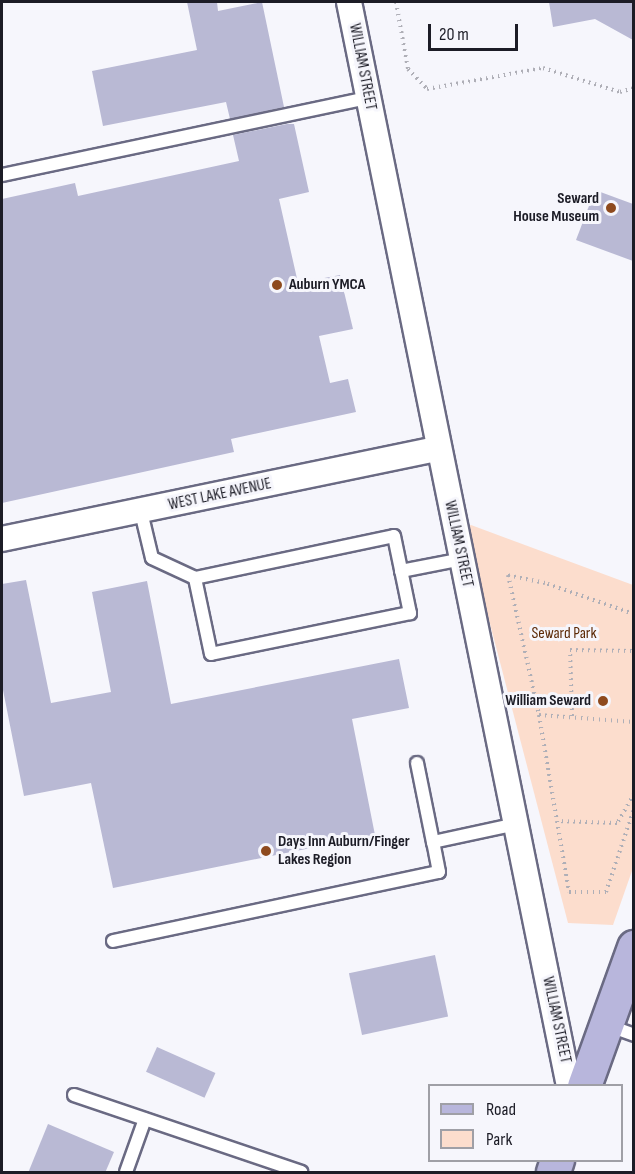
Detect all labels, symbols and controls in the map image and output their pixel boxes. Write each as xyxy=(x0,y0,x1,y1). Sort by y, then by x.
scale bar xyxy=(431,12,521,50)
street label: WILLIAM STREET xyxy=(344,22,380,112)
text: 20 m xyxy=(439,24,469,45)
place label: Seward House Museum xyxy=(513,189,599,227)
marker: Seward House Museum xyxy=(604,201,618,215)
place label: Auburn YMCA xyxy=(289,275,365,295)
marker: Auburn YMCA xyxy=(270,278,284,292)
street label: WEST LAKE AVENUE xyxy=(167,475,273,515)
street label: WILLIAM STREET xyxy=(439,499,477,589)
park label: Seward Park xyxy=(531,624,597,644)
place label: William Seward xyxy=(505,691,591,711)
marker: William Seward xyxy=(596,694,610,708)
place label: Days Inn Auburn/Finger Lakes Region xyxy=(278,832,410,870)
marker: Days Inn Auburn/Finger Lakes Region xyxy=(259,844,273,858)
street label: WILLIAM STREET xyxy=(537,975,575,1065)
legend xyxy=(428,1084,623,1162)
text: Road xyxy=(486,1099,516,1120)
text: Park xyxy=(486,1129,512,1150)

